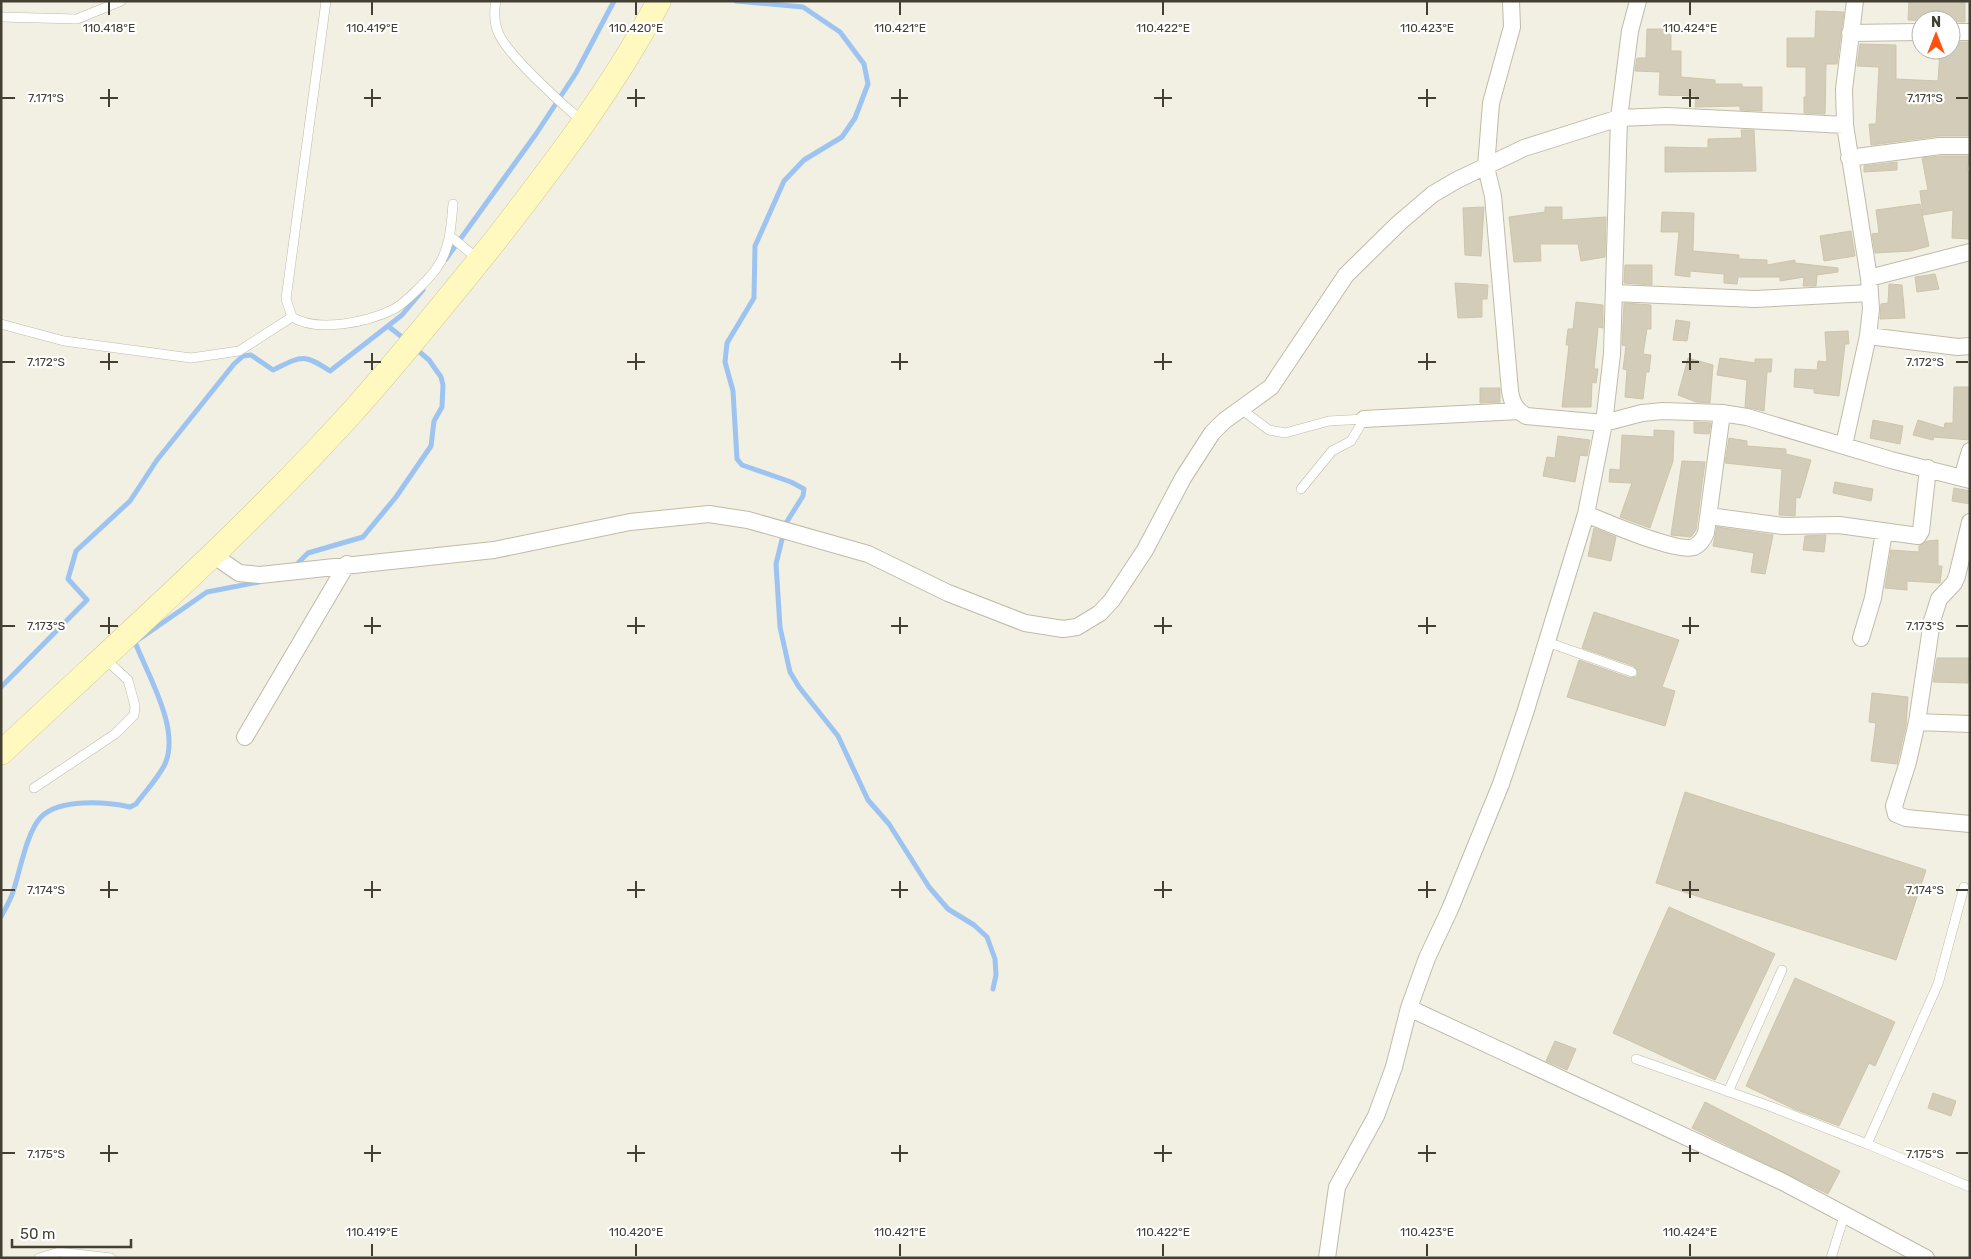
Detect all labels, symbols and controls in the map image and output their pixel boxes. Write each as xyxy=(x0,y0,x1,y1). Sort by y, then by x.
north arrow xyxy=(1911,10,1961,60)
text: N xyxy=(1931,14,1941,31)
text: 110.418°E xyxy=(83,21,135,35)
text: 110.419°E xyxy=(346,21,398,35)
text: 110.420°E xyxy=(609,21,663,35)
text: 110.421°E xyxy=(874,21,926,35)
text: 110.422°E xyxy=(1136,21,1190,35)
text: 110.423°E xyxy=(1400,21,1454,35)
text: 110.424°E xyxy=(1663,21,1717,35)
text: 7.171°S xyxy=(28,91,64,105)
text: 7.171°S xyxy=(1907,91,1943,105)
text: 7.172°S xyxy=(27,355,65,369)
text: 7.172°S xyxy=(1906,355,1944,369)
text: 7.173°S xyxy=(27,619,65,633)
text: 7.173°S xyxy=(1906,619,1944,633)
text: 7.174°S xyxy=(27,883,65,897)
text: 7.174°S xyxy=(1906,883,1944,897)
text: 7.175°S xyxy=(27,1147,65,1161)
text: 7.175°S xyxy=(1906,1147,1944,1161)
scale bar xyxy=(12,1216,131,1248)
text: 50 m xyxy=(20,1225,55,1243)
text: 110.419°E xyxy=(346,1225,398,1239)
text: 110.420°E xyxy=(609,1225,663,1239)
text: 110.421°E xyxy=(874,1225,926,1239)
text: 110.422°E xyxy=(1136,1225,1190,1239)
text: 110.423°E xyxy=(1400,1225,1454,1239)
text: 110.424°E xyxy=(1663,1225,1717,1239)

